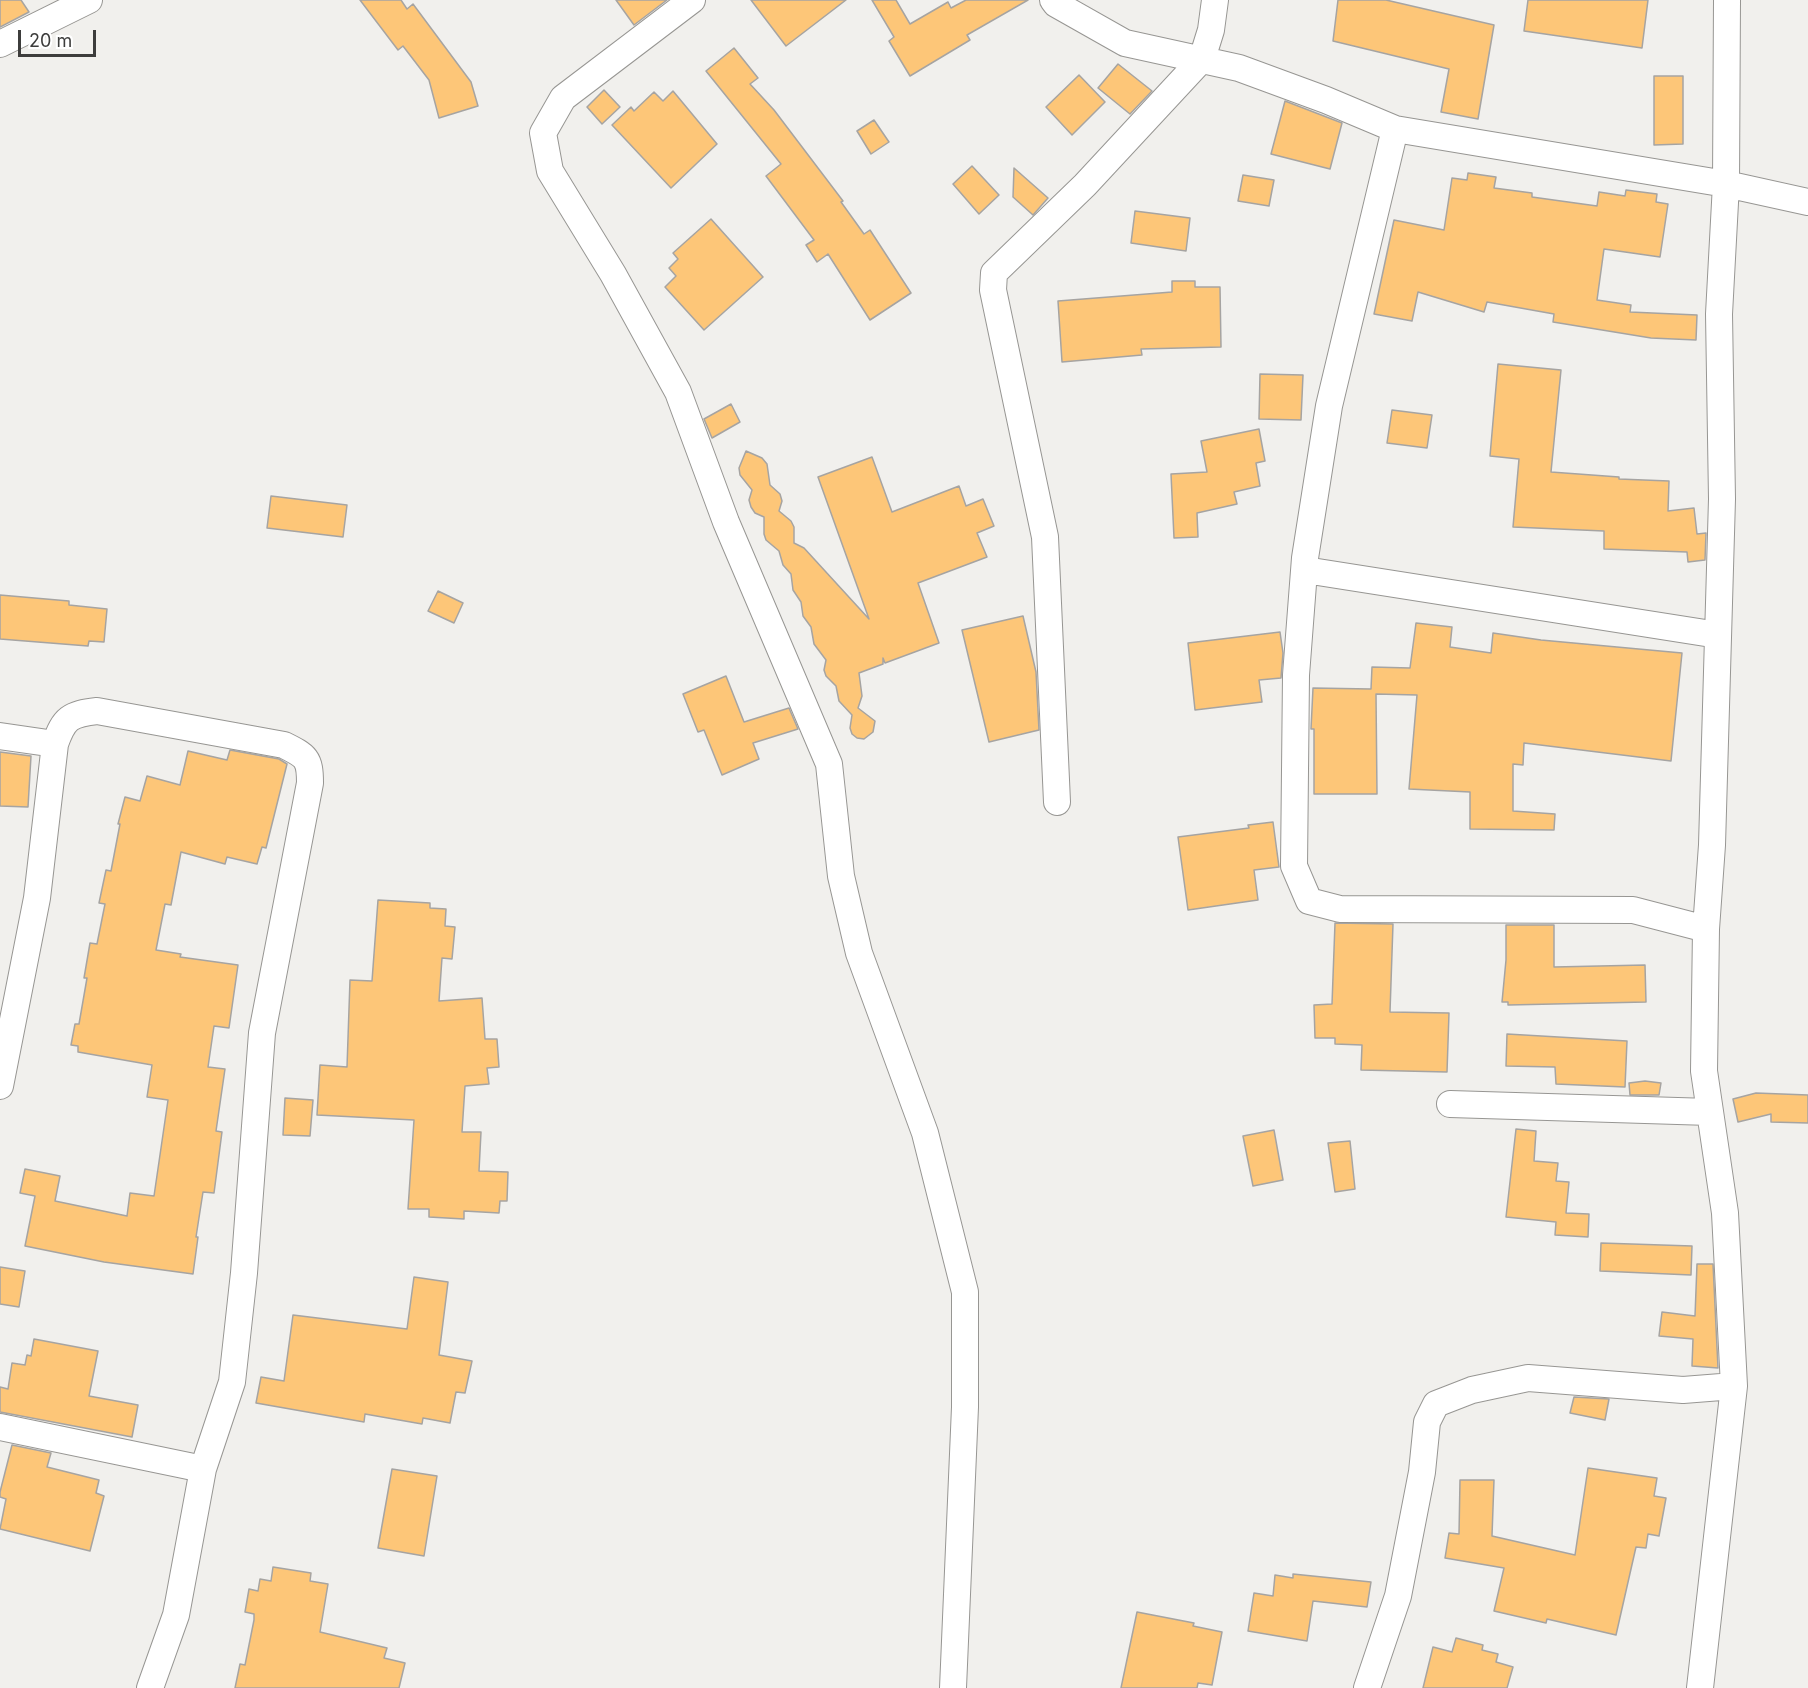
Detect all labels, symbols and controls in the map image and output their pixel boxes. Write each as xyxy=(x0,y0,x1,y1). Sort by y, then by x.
scale bar xyxy=(21,18,99,56)
text: 20 m xyxy=(29,30,72,51)

